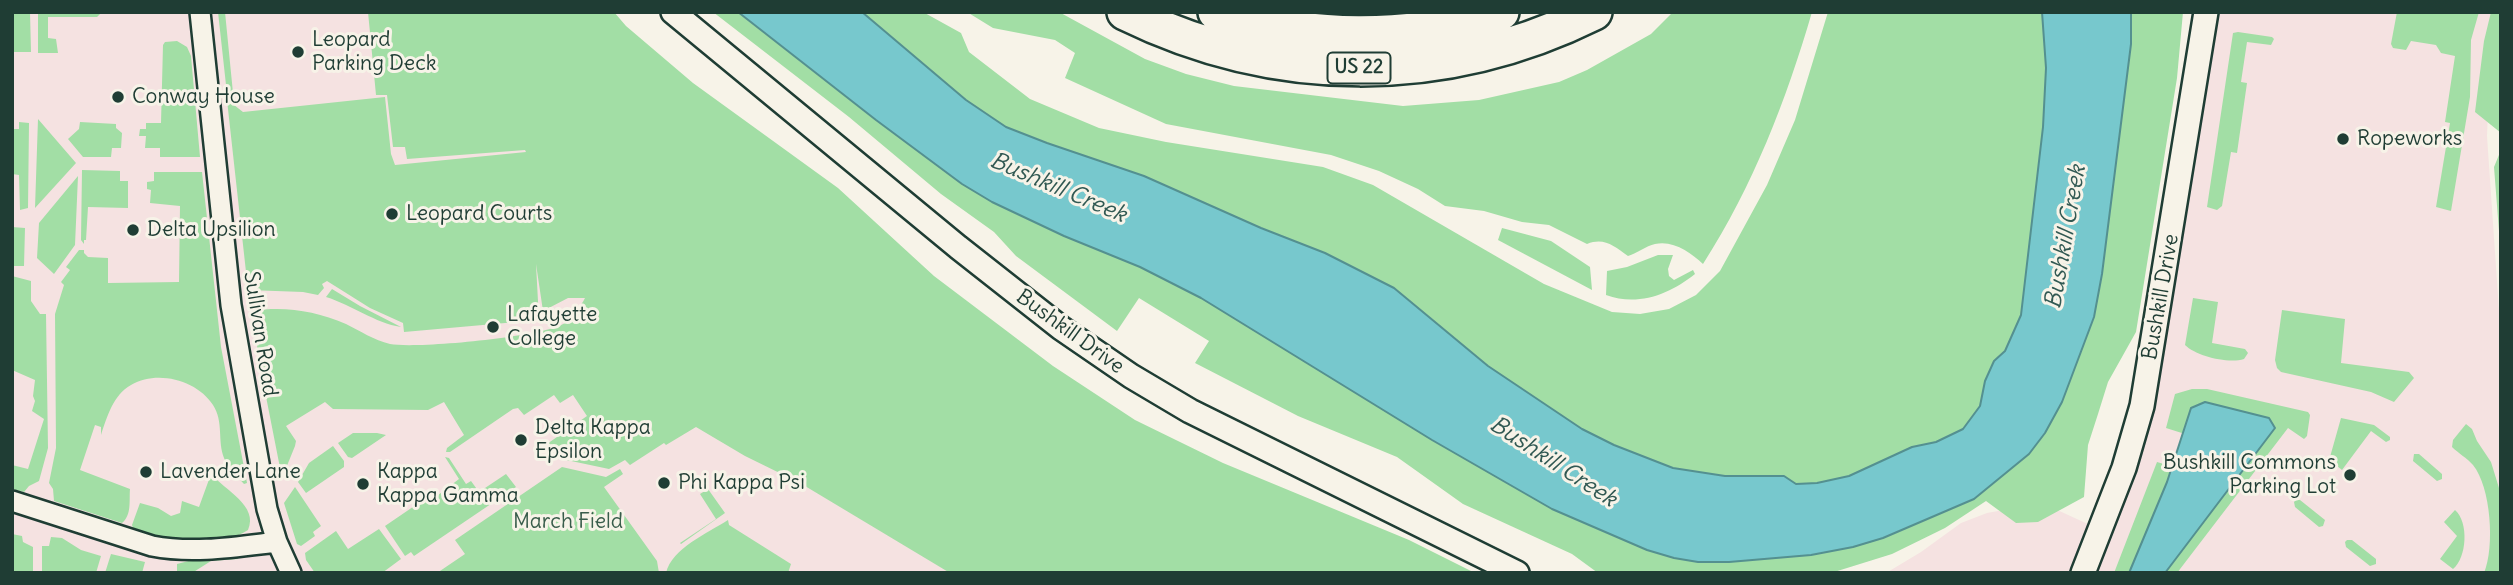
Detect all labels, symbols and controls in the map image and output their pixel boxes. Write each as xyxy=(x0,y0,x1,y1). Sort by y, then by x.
place label: Leopard Parking Deck xyxy=(312,27,437,77)
marker: Leopard Parking Deck xyxy=(290,44,306,60)
road number: US 22 xyxy=(1328,52,1390,83)
place label: Conway House xyxy=(132,84,275,110)
marker: Conway House xyxy=(110,89,126,105)
place label: Ropeworks xyxy=(2357,126,2462,152)
marker: Ropeworks xyxy=(2335,131,2351,147)
water label: Bushkill Creek xyxy=(986,147,1130,229)
water label: Bushkill Creek xyxy=(2040,163,2092,311)
place label: Leopard Courts xyxy=(406,201,552,227)
marker: Leopard Courts xyxy=(384,206,400,222)
place label: Delta Upsilion xyxy=(147,217,276,243)
marker: Delta Upsilion xyxy=(125,222,141,238)
street label: Bushkill Drive xyxy=(2138,232,2184,362)
street label: Sullivan Road xyxy=(238,270,282,398)
street label: Bushkill Drive xyxy=(1011,284,1129,380)
place label: Lafayette College xyxy=(507,302,597,352)
marker: Lafayette College xyxy=(485,319,501,335)
water label: Bushkill Creek xyxy=(1485,411,1621,513)
place label: Delta Kappa Epsilon xyxy=(535,415,651,465)
marker: Delta Kappa Epsilon xyxy=(513,432,529,448)
place label: Bushkill Commons Parking Lot xyxy=(2163,450,2336,500)
place label: Lavender Lane xyxy=(160,459,301,485)
place label: Kappa Kappa Gamma xyxy=(377,459,519,509)
marker: Lavender Lane xyxy=(138,464,154,480)
marker: Bushkill Commons Parking Lot xyxy=(2342,467,2358,483)
place label: Phi Kappa Psi xyxy=(678,470,805,496)
marker: Phi Kappa Psi xyxy=(656,475,672,491)
marker: Kappa Kappa Gamma xyxy=(355,476,371,492)
park label: March Field xyxy=(513,509,623,535)

